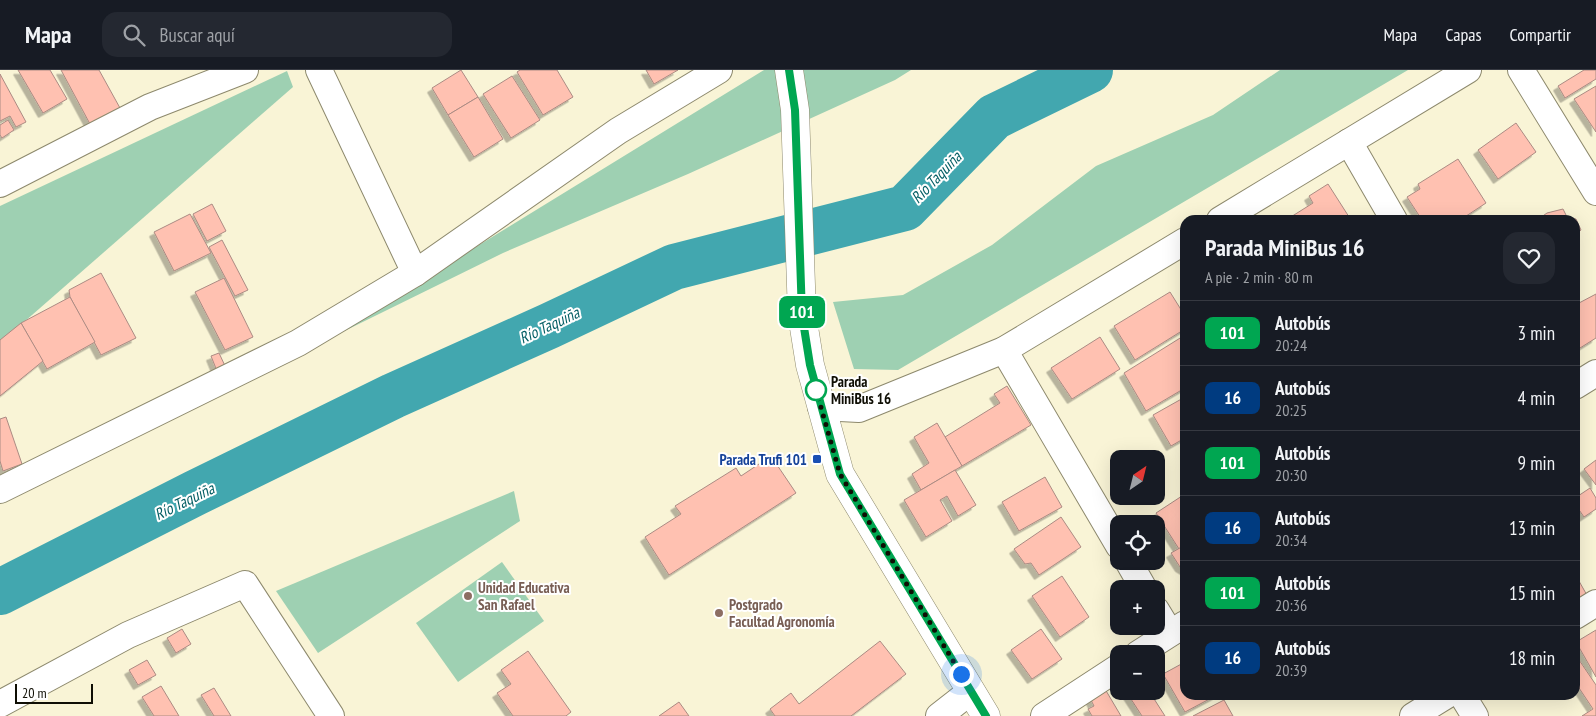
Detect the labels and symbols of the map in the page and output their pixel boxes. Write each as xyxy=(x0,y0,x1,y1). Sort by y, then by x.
water label: Río Taquiña xyxy=(907,146,967,207)
line badge: 101 xyxy=(773,296,831,328)
water label: Río Taquiña xyxy=(516,302,584,348)
place label: Parada MiniBus 16 xyxy=(831,372,891,408)
marker: Parada MiniBus 16 xyxy=(805,379,827,401)
place label: Parada Trufi 101 xyxy=(720,450,807,469)
north arrow xyxy=(1110,450,1165,505)
marker: Parada Trufi 101 xyxy=(811,453,823,465)
water label: Río Taquiña xyxy=(151,477,219,524)
place label: Unidad Educativa San Rafael xyxy=(478,578,570,614)
marker: Unidad Educativa San Rafael xyxy=(462,590,474,602)
place label: Postgrado Facultad Agronomía xyxy=(729,595,835,631)
marker: Postgrado Facultad Agronomía xyxy=(713,607,725,619)
your location xyxy=(949,662,974,687)
scale bar xyxy=(15,681,92,704)

